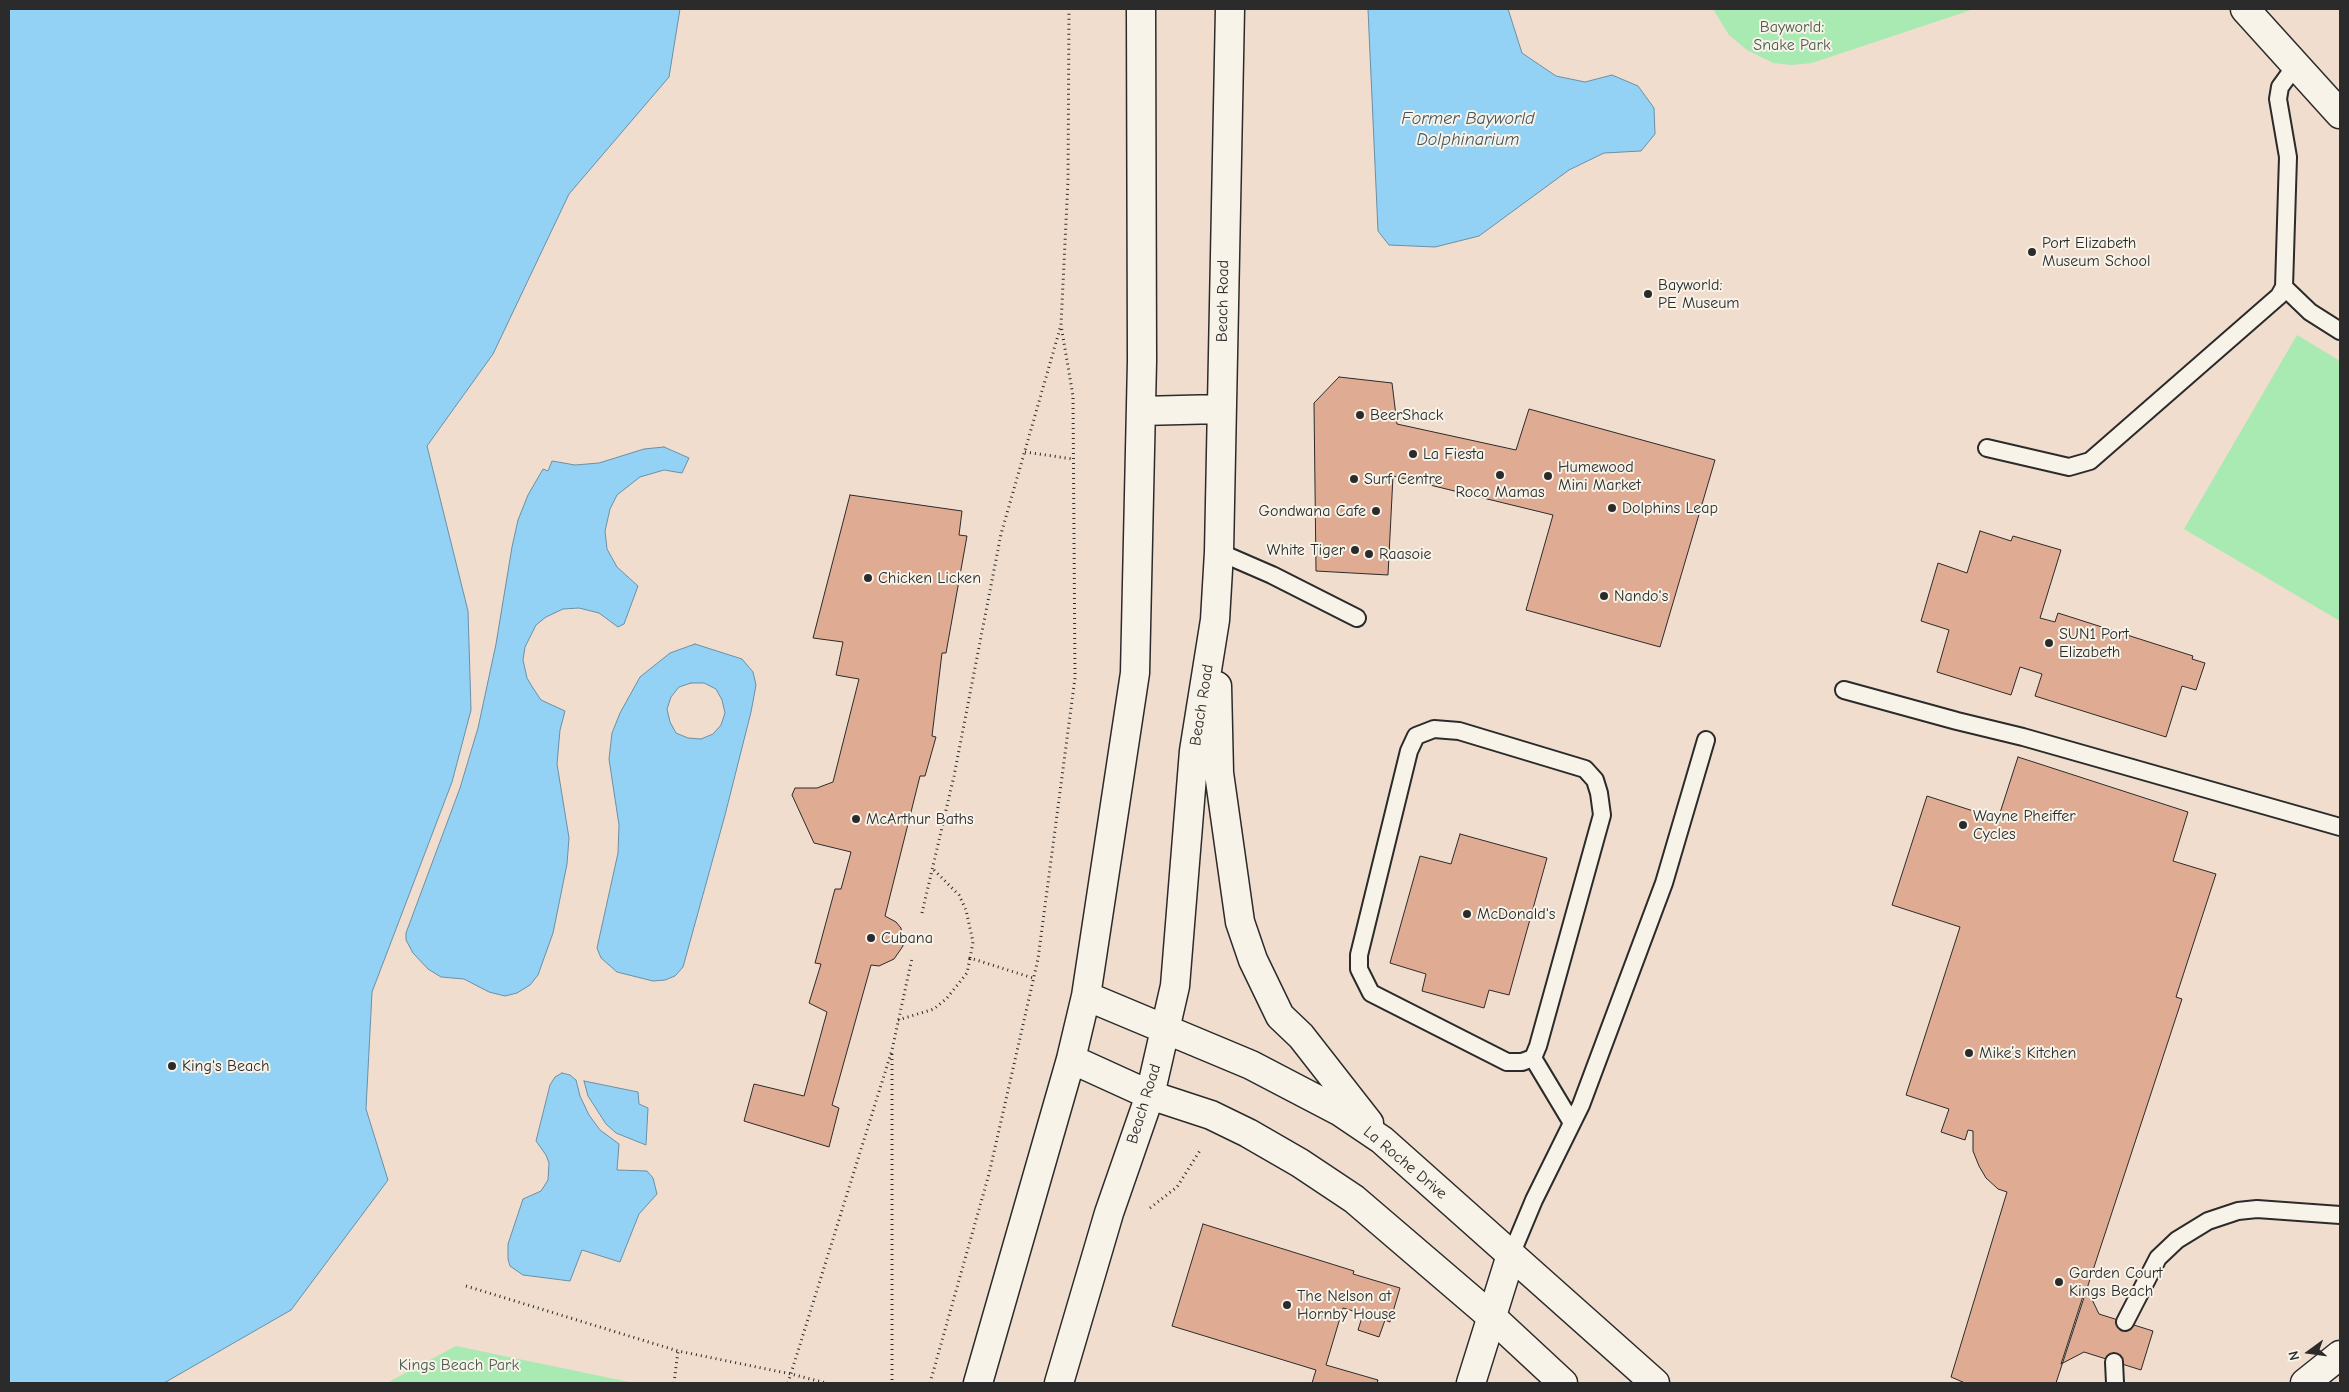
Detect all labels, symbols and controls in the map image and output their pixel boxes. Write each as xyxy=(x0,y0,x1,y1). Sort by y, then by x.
park label: Bayworld: Snake Park xyxy=(1753,17,1831,55)
water label: Former Bayworld Dolphinarium xyxy=(1401,108,1535,150)
place label: Port Elizabeth Museum School xyxy=(2042,233,2151,271)
marker: Port Elizabeth Museum School xyxy=(2026,246,2038,258)
street label: Beach Road xyxy=(1213,260,1233,342)
place label: Bayworld: PE Museum xyxy=(1658,275,1740,313)
marker: Bayworld: PE Museum xyxy=(1642,288,1654,300)
place label: BeerShack xyxy=(1370,405,1443,425)
marker: BeerShack xyxy=(1354,409,1366,421)
place label: La Fiesta xyxy=(1423,444,1484,464)
marker: La Fiesta xyxy=(1407,448,1419,460)
place label: Humewood Mini Market xyxy=(1558,457,1641,495)
place label: Surf Centre xyxy=(1364,469,1442,489)
marker: Roco Mamas xyxy=(1494,469,1506,481)
marker: Humewood Mini Market xyxy=(1542,470,1554,482)
marker: Surf Centre xyxy=(1348,473,1360,485)
place label: Roco Mamas xyxy=(1455,482,1545,502)
place label: Dolphins Leap xyxy=(1622,498,1718,518)
place label: Gondwana Cafe xyxy=(1258,501,1366,521)
marker: Dolphins Leap xyxy=(1606,502,1618,514)
marker: Gondwana Cafe xyxy=(1370,505,1382,517)
place label: White Tiger xyxy=(1267,540,1345,560)
marker: White Tiger xyxy=(1349,544,1361,556)
place label: Raasoie xyxy=(1379,544,1432,564)
marker: Raasoie xyxy=(1363,548,1375,560)
place label: Chicken Licken xyxy=(878,568,981,588)
marker: Chicken Licken xyxy=(862,572,874,584)
place label: Nando's xyxy=(1614,586,1668,606)
marker: Nando's xyxy=(1598,590,1610,602)
place label: SUN1 Port Elizabeth xyxy=(2059,624,2129,662)
marker: SUN1 Port Elizabeth xyxy=(2043,637,2055,649)
street label: Beach Road xyxy=(1186,663,1218,747)
place label: Wayne Pheiffer Cycles xyxy=(1973,806,2076,844)
place label: McArthur Baths xyxy=(866,809,974,829)
marker: McArthur Baths xyxy=(850,813,862,825)
marker: Wayne Pheiffer Cycles xyxy=(1957,819,1969,831)
place label: McDonald's xyxy=(1477,904,1556,924)
marker: McDonald's xyxy=(1461,908,1473,920)
place label: Cubana xyxy=(881,928,933,948)
marker: Cubana xyxy=(865,932,877,944)
place label: Mike’s Kitchen xyxy=(1979,1043,2076,1063)
marker: Mike’s Kitchen xyxy=(1963,1047,1975,1059)
place label: King's Beach xyxy=(182,1056,270,1076)
marker: King's Beach xyxy=(166,1060,178,1072)
street label: Beach Road xyxy=(1123,1062,1165,1146)
street label: La Roche Drive xyxy=(1359,1122,1451,1204)
place label: Garden Court Kings Beach xyxy=(2069,1263,2163,1301)
marker: Garden Court Kings Beach xyxy=(2053,1276,2065,1288)
place label: The Nelson at Hornby House xyxy=(1297,1286,1396,1324)
marker: The Nelson at Hornby House xyxy=(1281,1299,1293,1311)
north arrow xyxy=(2284,1327,2334,1377)
text: N xyxy=(2285,1349,2303,1362)
park label: Kings Beach Park xyxy=(399,1355,519,1375)

